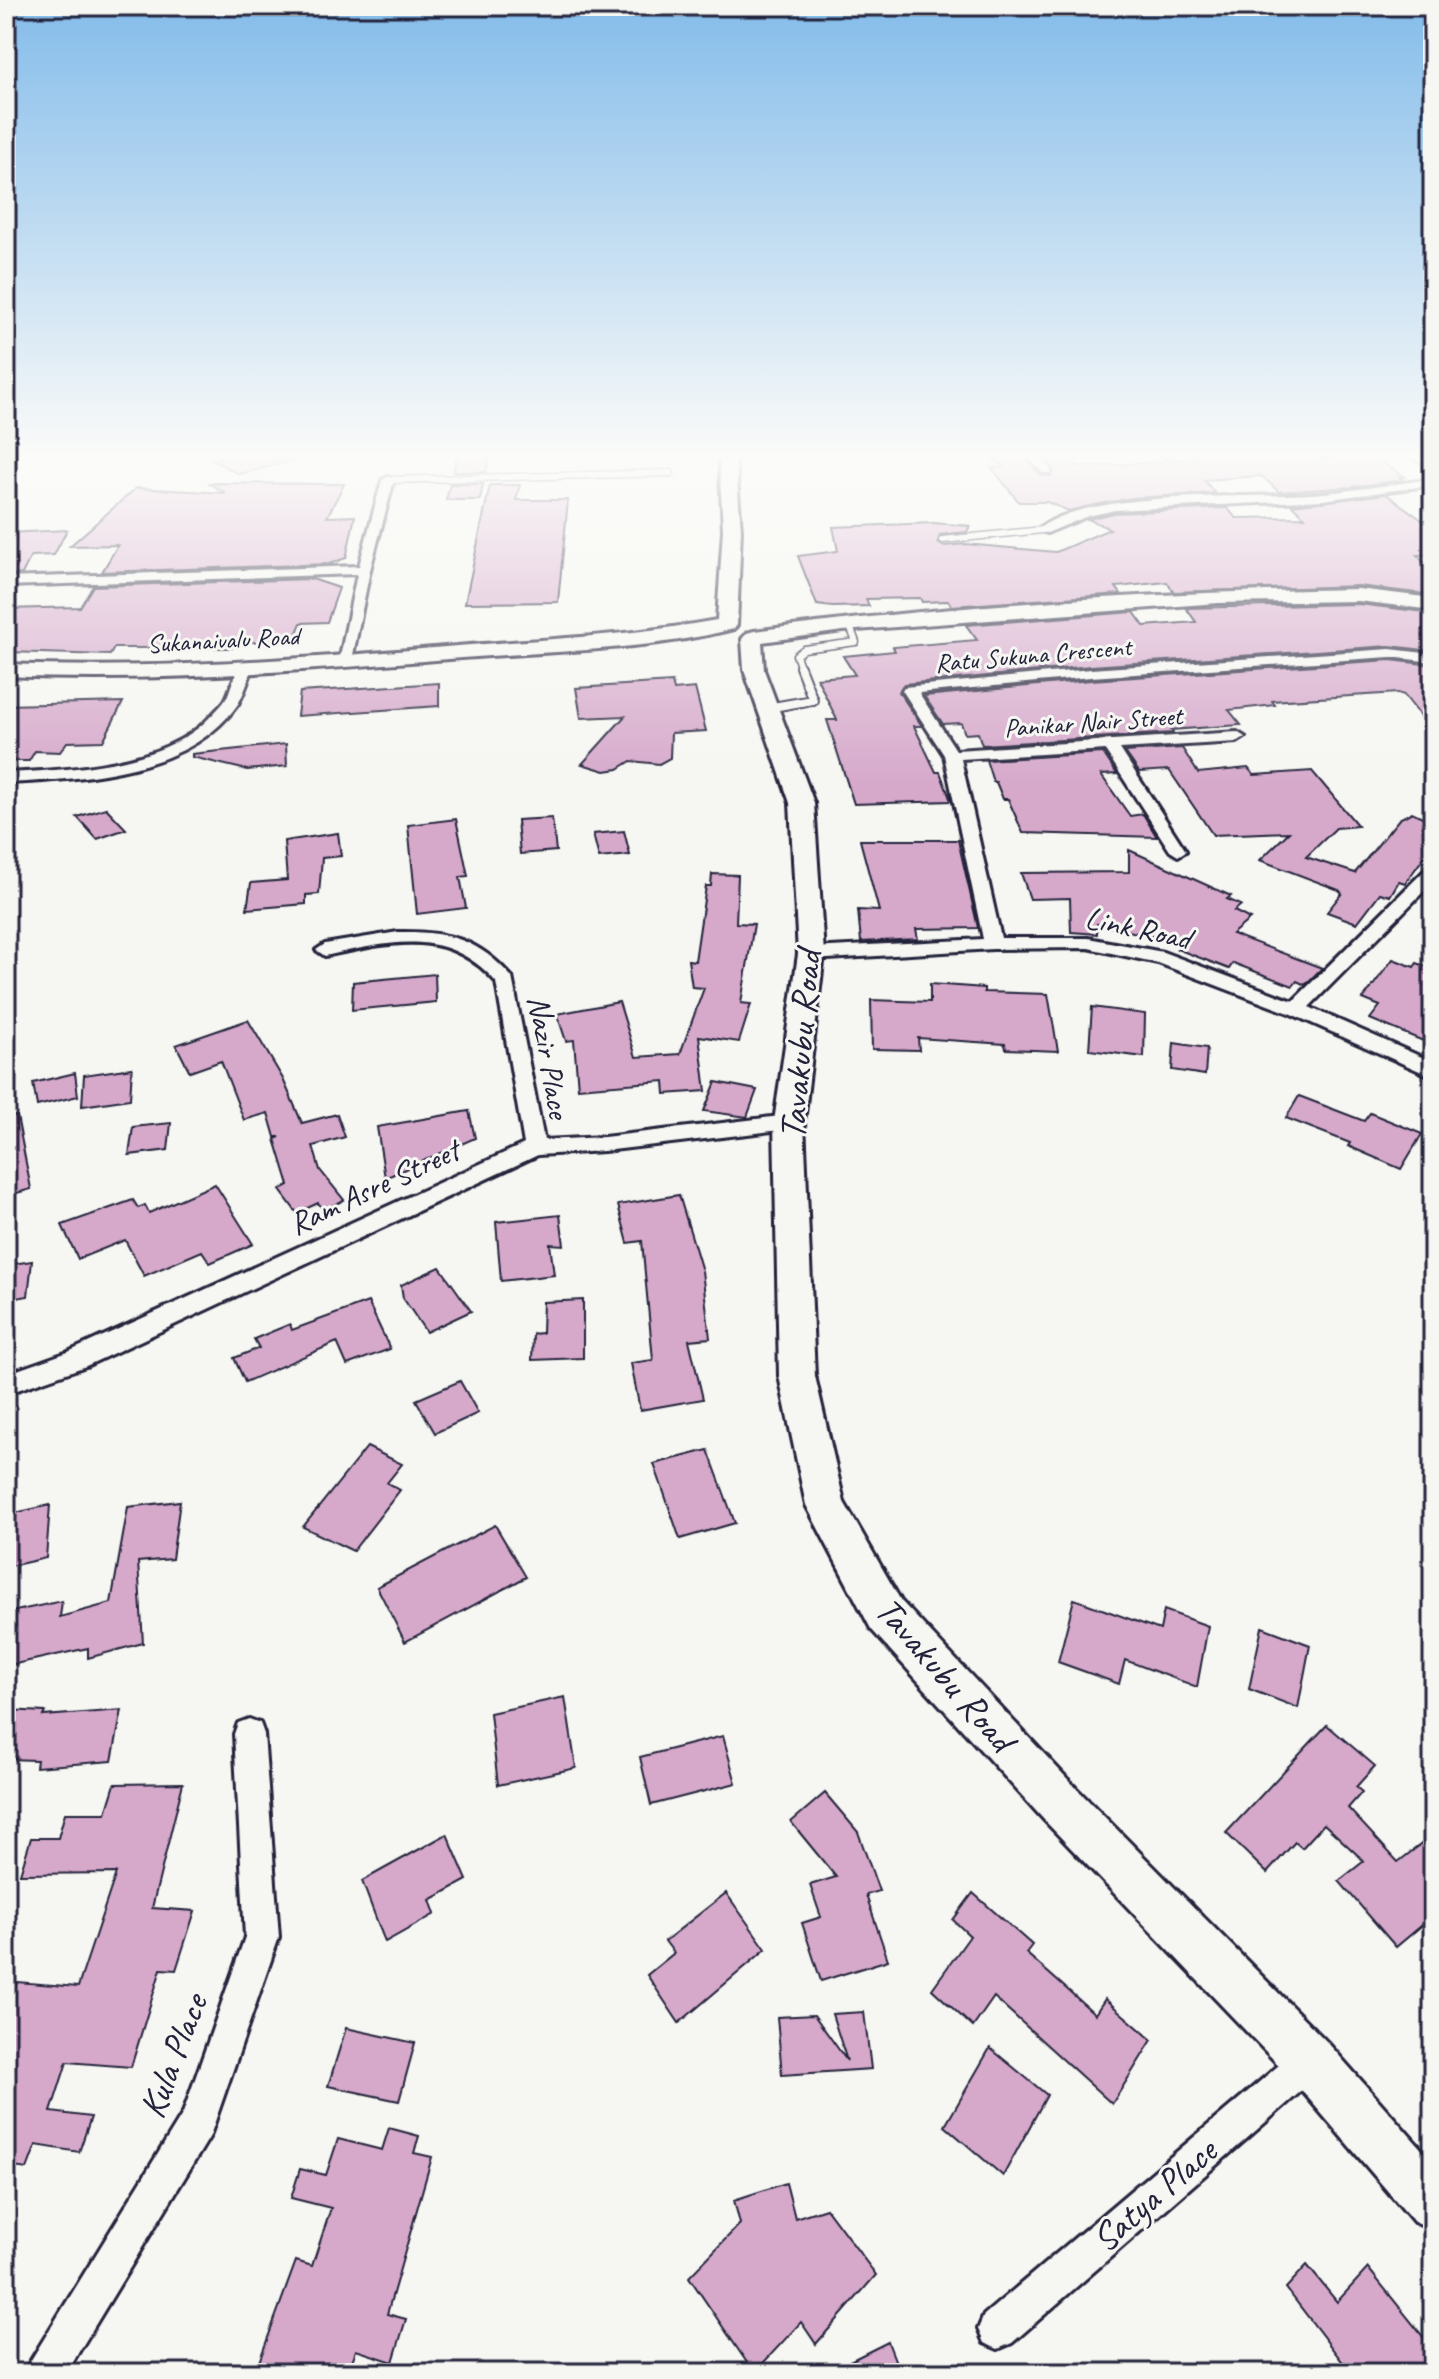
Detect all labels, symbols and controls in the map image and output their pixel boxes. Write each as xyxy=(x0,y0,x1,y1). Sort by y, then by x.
street label: Sukanaivalu Road xyxy=(146,619,304,660)
street label: Ratu Sukuna Crescent xyxy=(934,630,1135,680)
street label: Panikar Nair Street xyxy=(1003,699,1185,745)
street label: Link Road xyxy=(1082,897,1199,960)
street label: Tavakubu Road xyxy=(768,943,832,1141)
street label: Nazir Place xyxy=(518,992,580,1124)
street label: Ram Asre Street xyxy=(282,1128,470,1244)
street label: Tavakubu Road xyxy=(865,1587,1029,1765)
street label: Kula Place xyxy=(128,1985,219,2124)
street label: Satya Place xyxy=(1082,2126,1228,2262)

